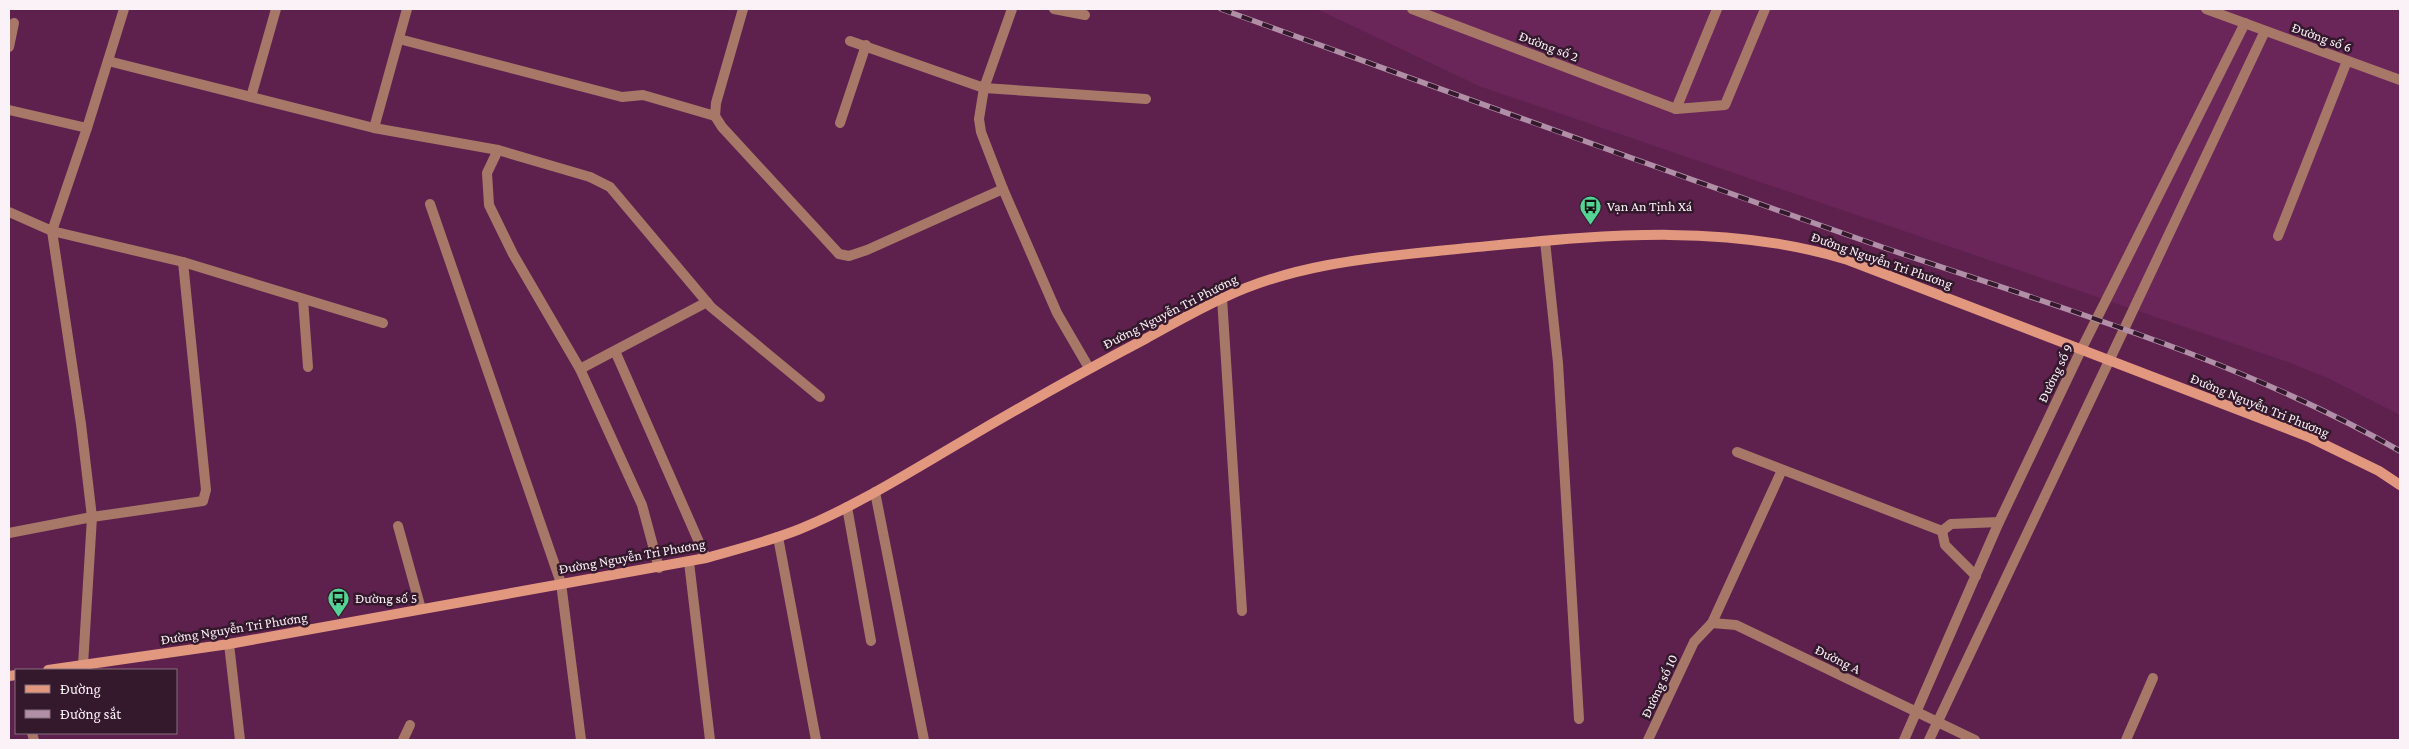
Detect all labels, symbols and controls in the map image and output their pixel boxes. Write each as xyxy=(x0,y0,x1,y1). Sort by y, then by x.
street label: Đường số 6 xyxy=(2290,19,2354,55)
street label: Đường số 2 xyxy=(1517,27,1581,65)
bus stop icon: Vạn An Tịnh Xá xyxy=(1579,194,1603,225)
place label: Vạn An Tịnh Xá xyxy=(1607,198,1693,214)
street label: Đường Nguyễn Tri Phương xyxy=(1809,228,1955,292)
street label: Đường Nguyễn Tri Phương xyxy=(1100,270,1240,352)
street label: Đường số 9 xyxy=(2034,341,2076,405)
street label: Đường Nguyễn Tri Phương xyxy=(2188,370,2332,440)
street label: Đường Nguyễn Tri Phương xyxy=(557,535,707,577)
bus stop icon: Đường số 5 xyxy=(327,586,351,617)
place label: Đường số 5 xyxy=(355,590,417,606)
street label: Đường Nguyễn Tri Phương xyxy=(159,608,309,648)
street label: Đường A xyxy=(1813,641,1863,677)
street label: Đường số 10 xyxy=(1637,652,1681,720)
legend xyxy=(15,669,178,734)
text: Đường xyxy=(60,681,101,698)
text: Đường sắt xyxy=(60,706,122,723)

